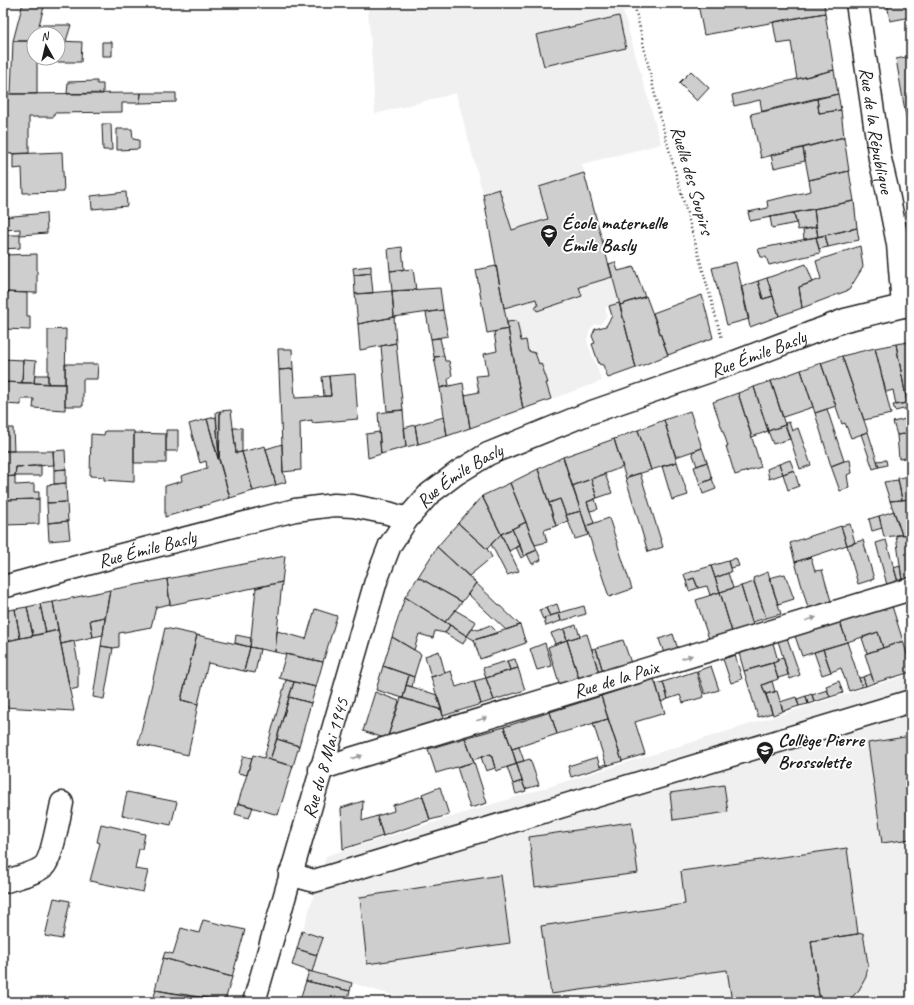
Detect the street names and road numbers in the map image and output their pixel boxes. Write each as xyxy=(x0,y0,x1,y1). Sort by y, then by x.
street label: Rue de la République xyxy=(854,66,899,198)
street label: Ruelle des Soupirs xyxy=(665,123,720,240)
street label: Rue Émile Basly xyxy=(708,325,811,383)
street label: Rue Émile Basly xyxy=(411,438,508,513)
street label: Rue Émile Basly xyxy=(96,525,200,573)
street label: Rue de la Paix xyxy=(570,655,663,704)
street label: Rue du 8 Mai 1945 xyxy=(297,694,355,821)

